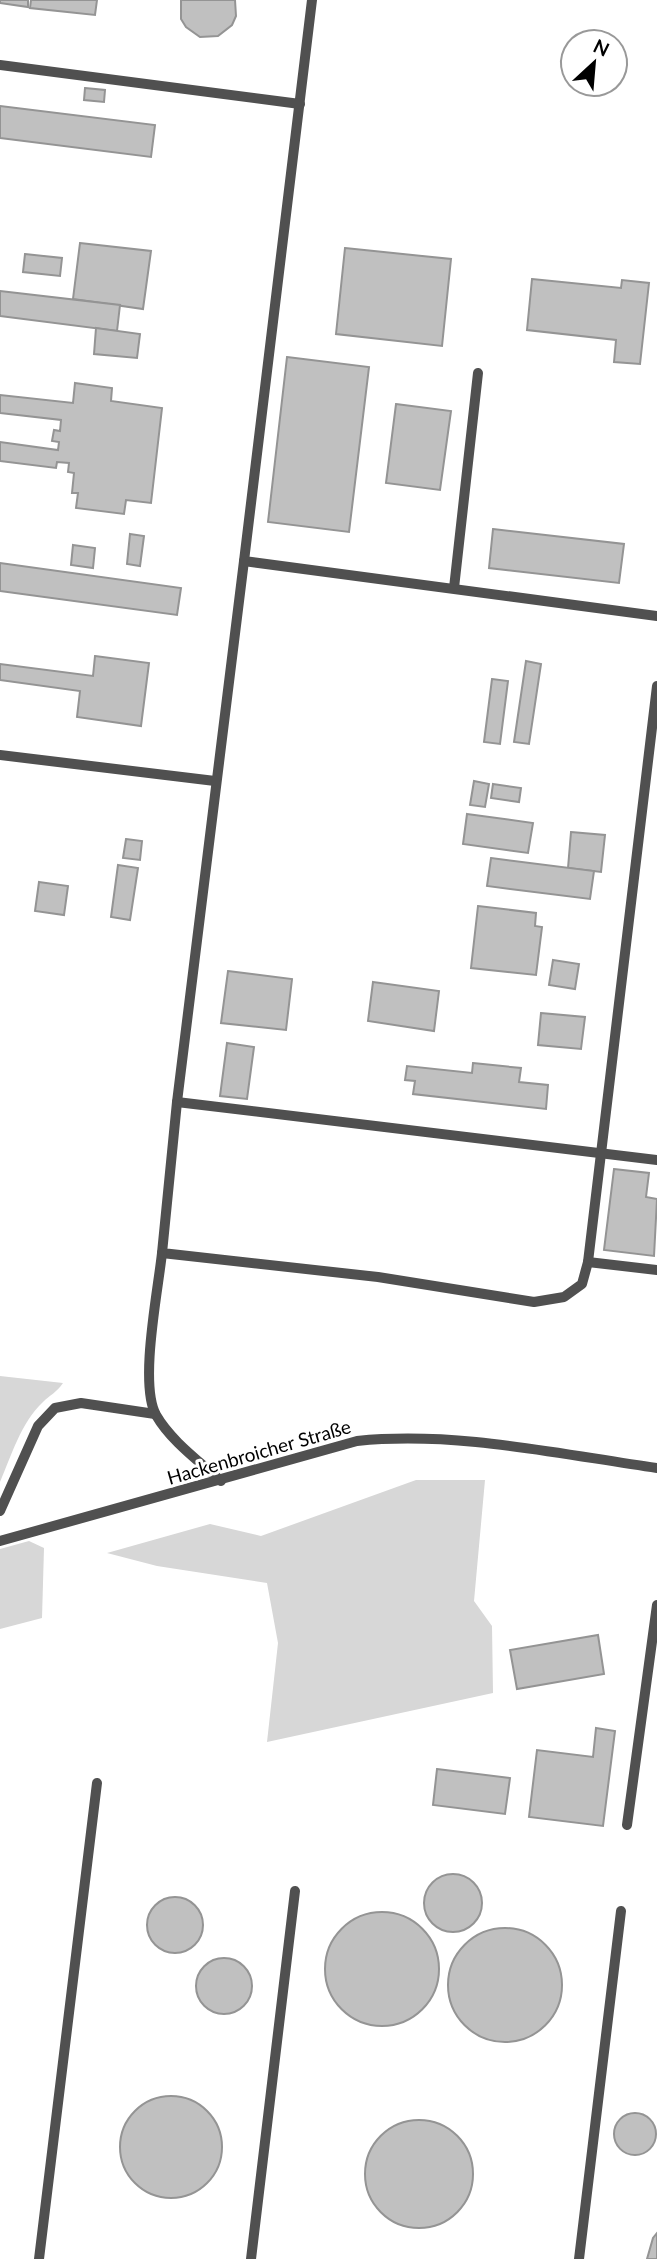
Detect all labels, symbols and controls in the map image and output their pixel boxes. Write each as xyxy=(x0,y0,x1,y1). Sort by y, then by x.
north arrow xyxy=(559,28,629,98)
text: N xyxy=(590,34,613,61)
street label: Hackenbroicher Straße xyxy=(164,1414,353,1489)

